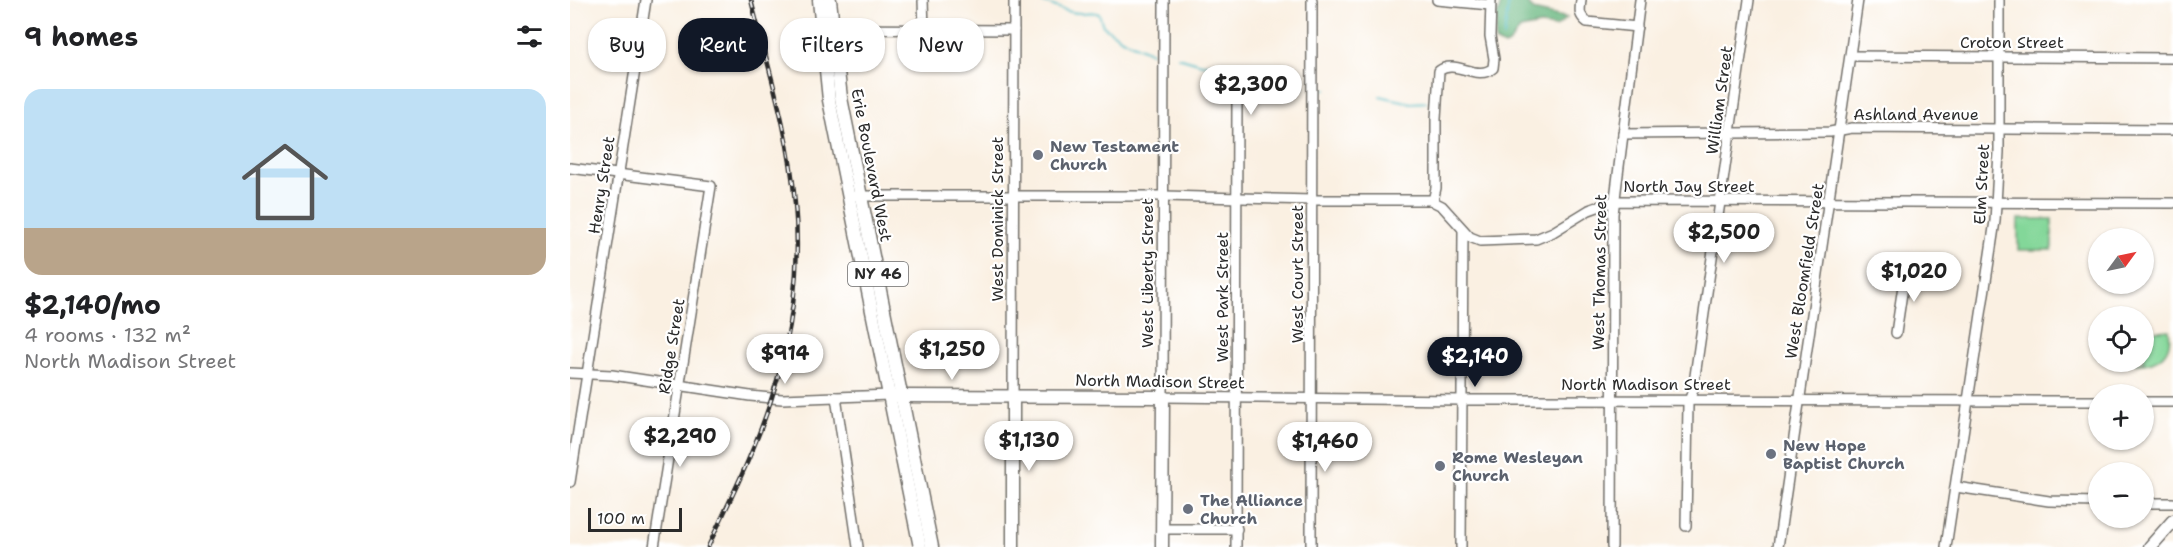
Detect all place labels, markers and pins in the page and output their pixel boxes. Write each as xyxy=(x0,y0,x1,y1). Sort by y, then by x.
pin: $2,300 xyxy=(1202,65,1300,116)
place label: New Testament Church xyxy=(1050,136,1179,175)
marker: New Testament Church xyxy=(1031,148,1045,162)
pin: $2,500 xyxy=(1675,213,1773,264)
pin: $1,020 xyxy=(1865,252,1963,303)
pin: $1,250 xyxy=(903,330,1001,381)
pin: $914 xyxy=(749,334,821,385)
pin: $2,140 xyxy=(1426,337,1524,388)
pin: $2,290 xyxy=(631,417,729,468)
pin: $1,130 xyxy=(980,421,1078,472)
pin: $1,460 xyxy=(1276,422,1374,473)
place label: New Hope Baptist Church xyxy=(1783,435,1905,474)
place label: Rome Wesleyan Church xyxy=(1452,447,1583,486)
marker: New Hope Baptist Church xyxy=(1764,447,1778,461)
marker: Rome Wesleyan Church xyxy=(1433,459,1447,473)
place label: The Alliance Church xyxy=(1200,490,1303,529)
marker: The Alliance Church xyxy=(1181,502,1195,516)

